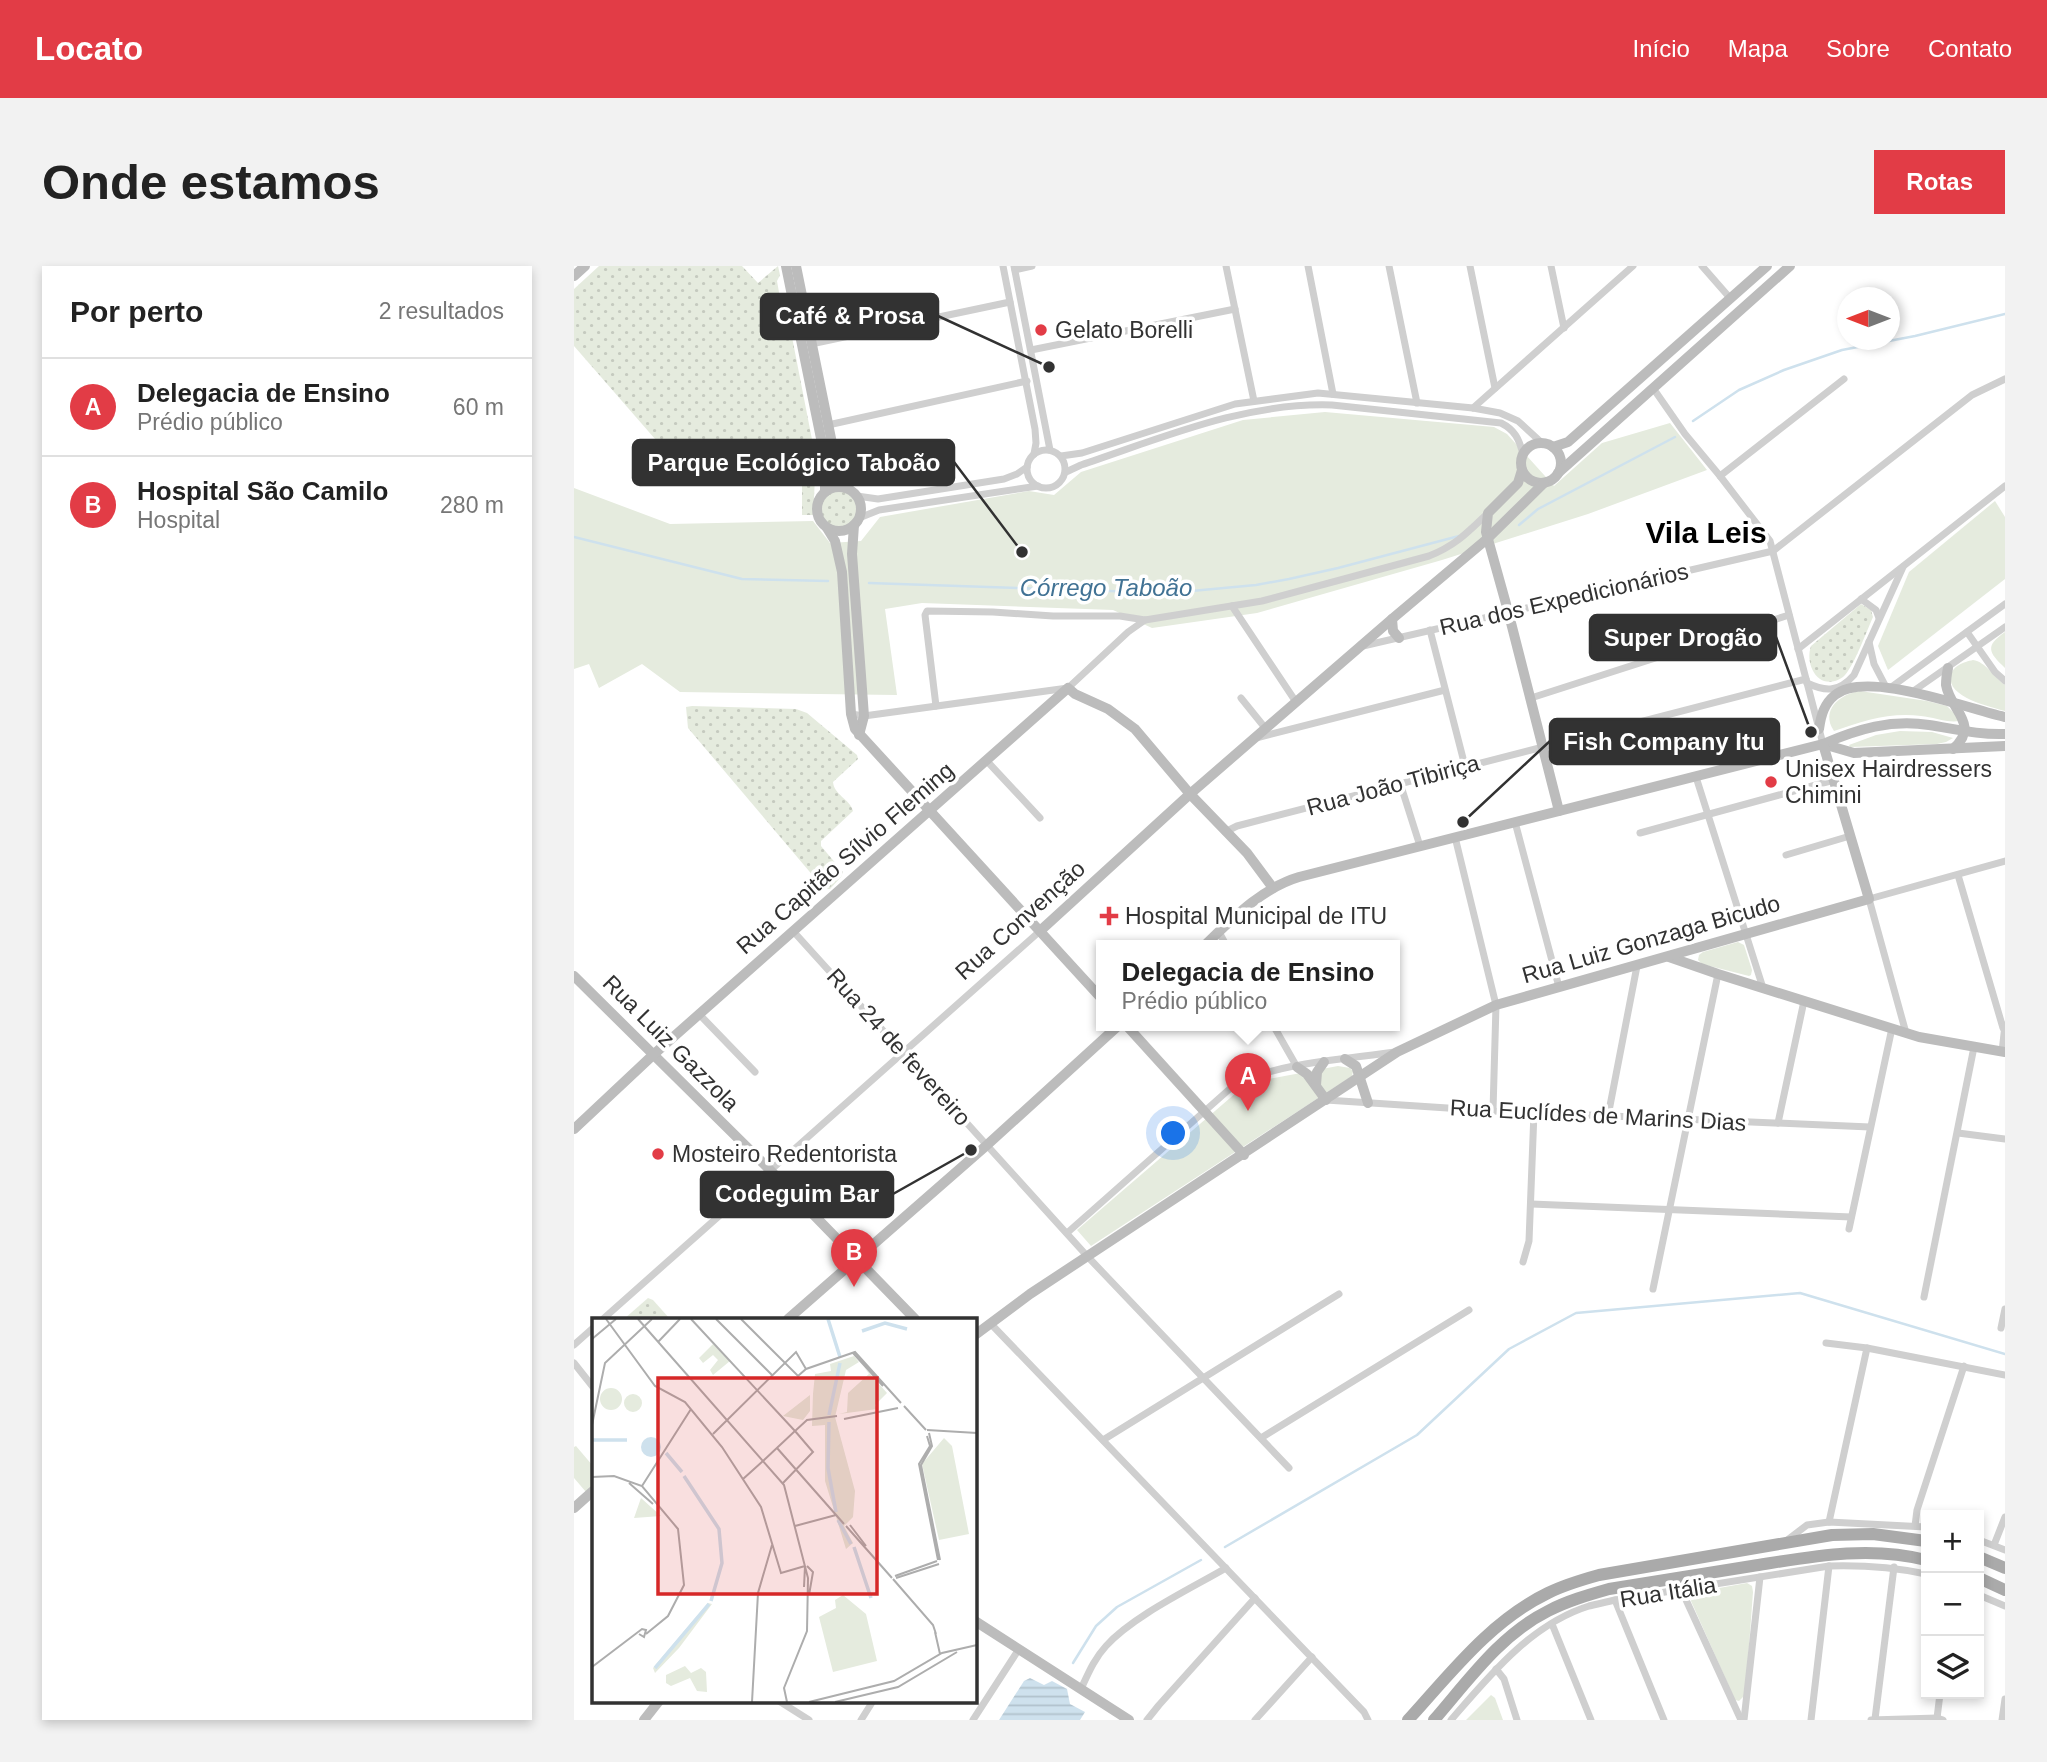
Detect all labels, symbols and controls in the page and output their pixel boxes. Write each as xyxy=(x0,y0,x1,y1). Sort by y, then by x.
text: Locato xyxy=(35,30,143,67)
text: Início xyxy=(1632,35,1690,62)
text: Mapa xyxy=(1728,35,1788,62)
text: Sobre xyxy=(1826,35,1890,62)
text: Contato xyxy=(1928,35,2012,62)
button: Rotas xyxy=(1874,150,2005,214)
text: Onde estamos xyxy=(42,155,380,209)
north arrow xyxy=(1837,287,1900,350)
callout: Café & Prosa xyxy=(761,294,938,339)
text: Por perto xyxy=(70,295,203,328)
text: 2 resultados xyxy=(379,298,504,324)
text: Café & Prosa xyxy=(775,302,925,329)
place label: Gelato Borelli xyxy=(1055,317,1193,343)
marker: Gelato Borelli xyxy=(1033,322,1049,338)
text: Delegacia de Ensino xyxy=(137,378,390,408)
text: A xyxy=(85,394,101,420)
text: 60 m xyxy=(453,394,504,420)
text: Prédio público xyxy=(137,409,283,435)
callout: Parque Ecológico Taboão xyxy=(633,440,954,485)
text: Parque Ecológico Taboão xyxy=(648,449,940,476)
text: Hospital São Camilo xyxy=(137,476,388,506)
text: B xyxy=(85,492,101,518)
text: 280 m xyxy=(440,492,504,518)
text: Hospital xyxy=(137,507,220,533)
district label: Vila Leis xyxy=(1645,516,1767,549)
street label: Rua dos Expedicionários xyxy=(1437,558,1691,640)
water label: Córrego Taboão xyxy=(1020,574,1192,601)
callout: Super Drogão xyxy=(1590,615,1776,660)
text: Super Drogão xyxy=(1604,624,1762,651)
callout: Fish Company Itu xyxy=(1550,719,1779,764)
text: Fish Company Itu xyxy=(1563,728,1765,755)
street label: Rua João Tibiriça xyxy=(1304,749,1482,821)
place label: Unisex Hairdressers Chimini xyxy=(1785,756,1992,808)
street label: Rua Capitão Sílvio Fleming xyxy=(731,757,959,959)
marker: Unisex Hairdressers Chimini xyxy=(1763,774,1779,790)
street label: Rua Convenção xyxy=(950,855,1090,985)
street label: Rua Luiz Gonzaga Bicudo xyxy=(1519,890,1783,988)
place label: Hospital Municipal de ITU xyxy=(1125,903,1387,929)
marker: Hospital Municipal de ITU xyxy=(1099,906,1119,926)
popup xyxy=(1096,940,1400,1031)
text: Delegacia de Ensino xyxy=(1122,957,1374,987)
street label: Rua 24 de fevereiro xyxy=(822,963,976,1131)
street label: Rua Luiz Gazzola xyxy=(598,970,745,1117)
text: Prédio público xyxy=(1122,988,1267,1014)
pin: A xyxy=(1225,1053,1271,1111)
street label: Rua Euclídes de Marins Dias xyxy=(1449,1094,1747,1136)
your location xyxy=(1156,1116,1190,1150)
place label: Mosteiro Redentorista xyxy=(672,1141,897,1167)
marker: Mosteiro Redentorista xyxy=(650,1146,666,1162)
callout: Codeguim Bar xyxy=(701,1172,893,1217)
text: Codeguim Bar xyxy=(715,1180,879,1207)
pin: B xyxy=(831,1229,877,1287)
inset map xyxy=(592,1318,976,1702)
map controls xyxy=(1921,1510,1984,1699)
button: + xyxy=(1921,1510,1984,1573)
street label: Rua Itália xyxy=(1618,1572,1718,1612)
button: − xyxy=(1921,1573,1984,1636)
button: layers xyxy=(1921,1636,1984,1699)

